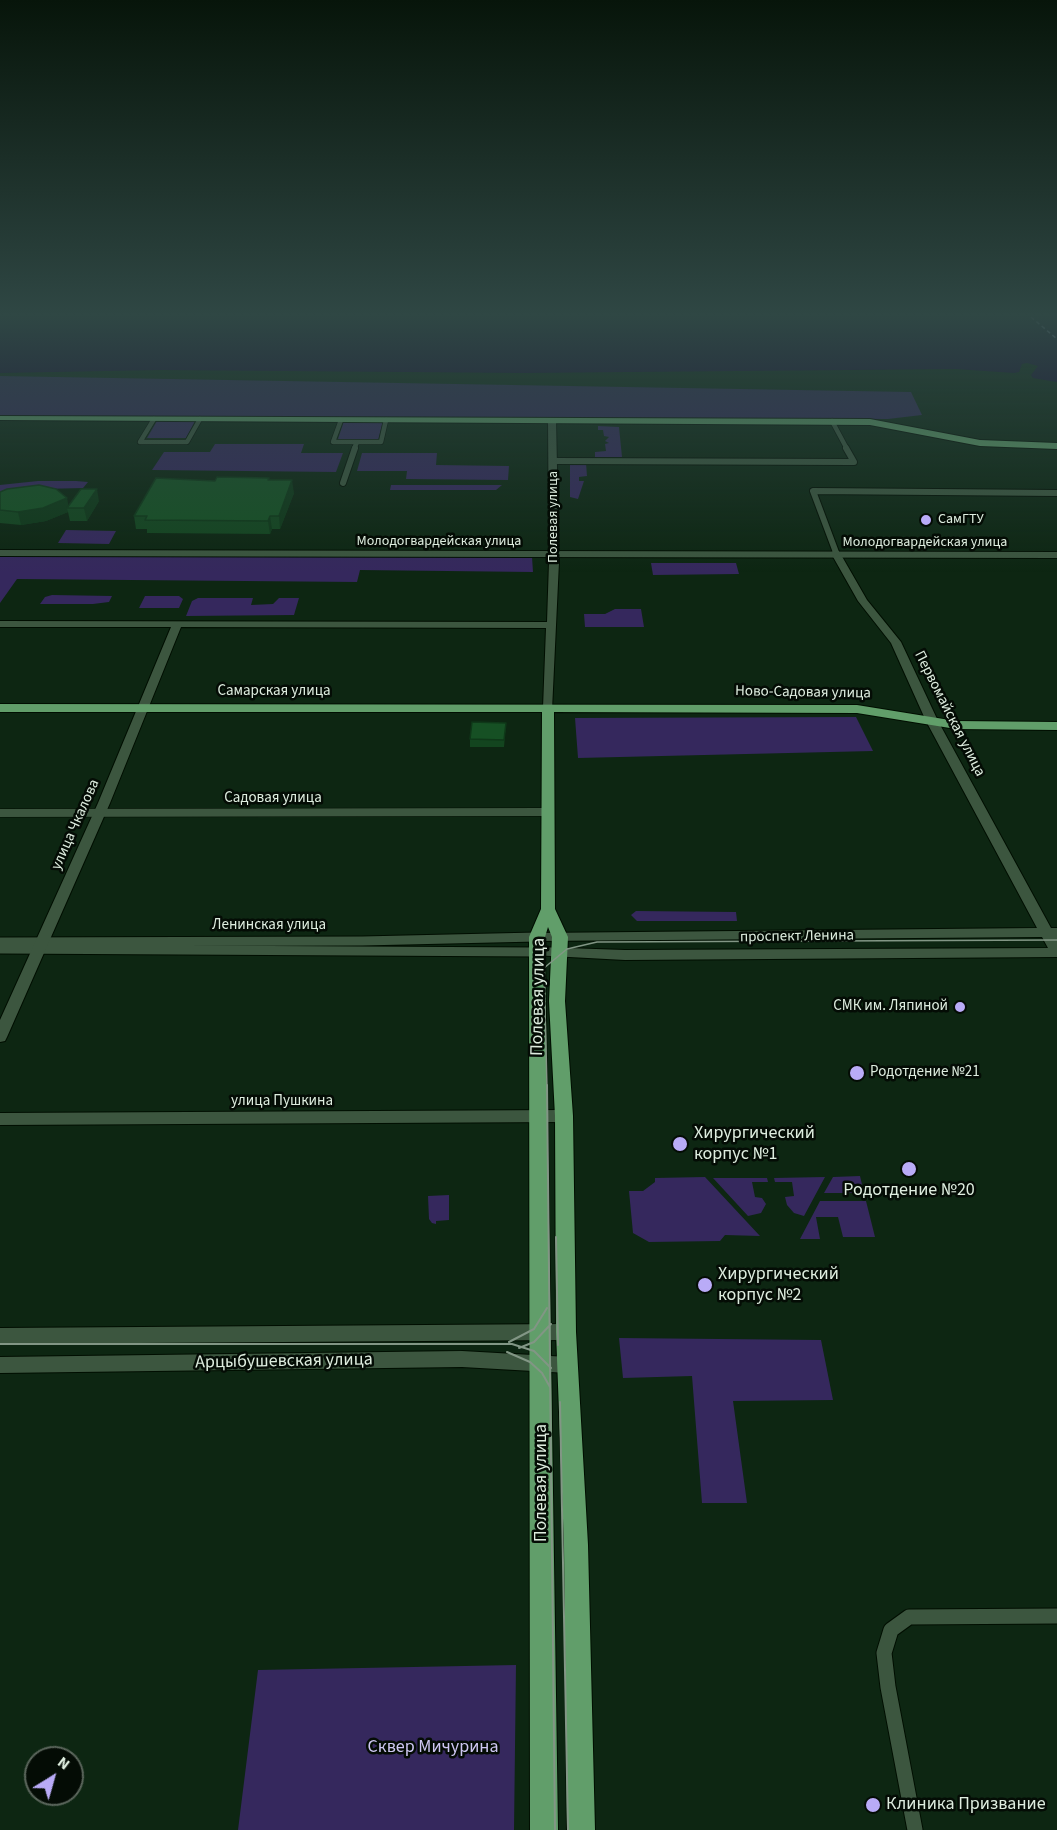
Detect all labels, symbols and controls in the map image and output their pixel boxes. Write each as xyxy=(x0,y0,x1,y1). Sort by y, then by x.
street label: Полевая улица xyxy=(546,471,562,563)
place label: СамГТУ xyxy=(938,512,984,528)
marker: СамГТУ xyxy=(919,513,933,527)
street label: Молодогвардейская улица xyxy=(357,534,521,550)
street label: Молодогвардейская улица xyxy=(843,535,1007,551)
street label: Первомайская улица xyxy=(910,648,988,780)
street label: Самарская улица xyxy=(217,683,331,701)
street label: Ново-Садовая улица xyxy=(735,683,871,703)
street label: улица Чкалова xyxy=(48,777,104,873)
street label: Садовая улица xyxy=(224,790,322,808)
street label: Ленинская улица xyxy=(212,917,326,935)
street label: проспект Ленина xyxy=(740,927,854,947)
street label: Полевая улица xyxy=(527,938,551,1056)
place label: СМК им. Ляпиной xyxy=(833,998,948,1016)
marker: СМК им. Ляпиной xyxy=(953,1000,967,1014)
marker: Родотдение №21 xyxy=(848,1064,866,1082)
place label: Родотдение №21 xyxy=(870,1064,980,1082)
street label: улица Пушкина xyxy=(231,1093,333,1111)
place label: Хирургический корпус №1 xyxy=(694,1123,815,1166)
marker: Хирургический корпус №1 xyxy=(671,1135,689,1153)
marker: Родотдение №20 xyxy=(900,1160,918,1178)
place label: Родотдение №20 xyxy=(843,1180,975,1202)
place label: Хирургический корпус №2 xyxy=(718,1264,839,1306)
marker: Хирургический корпус №2 xyxy=(696,1276,714,1294)
street label: Арцыбушевская улица xyxy=(195,1350,373,1374)
street label: Полевая улица xyxy=(531,1424,553,1542)
park label: Сквер Мичурина xyxy=(367,1737,499,1759)
north arrow xyxy=(24,1746,84,1806)
text: N xyxy=(53,1751,74,1775)
place label: Клиника Призвание xyxy=(886,1794,1046,1816)
marker: Клиника Призвание xyxy=(864,1796,882,1814)

